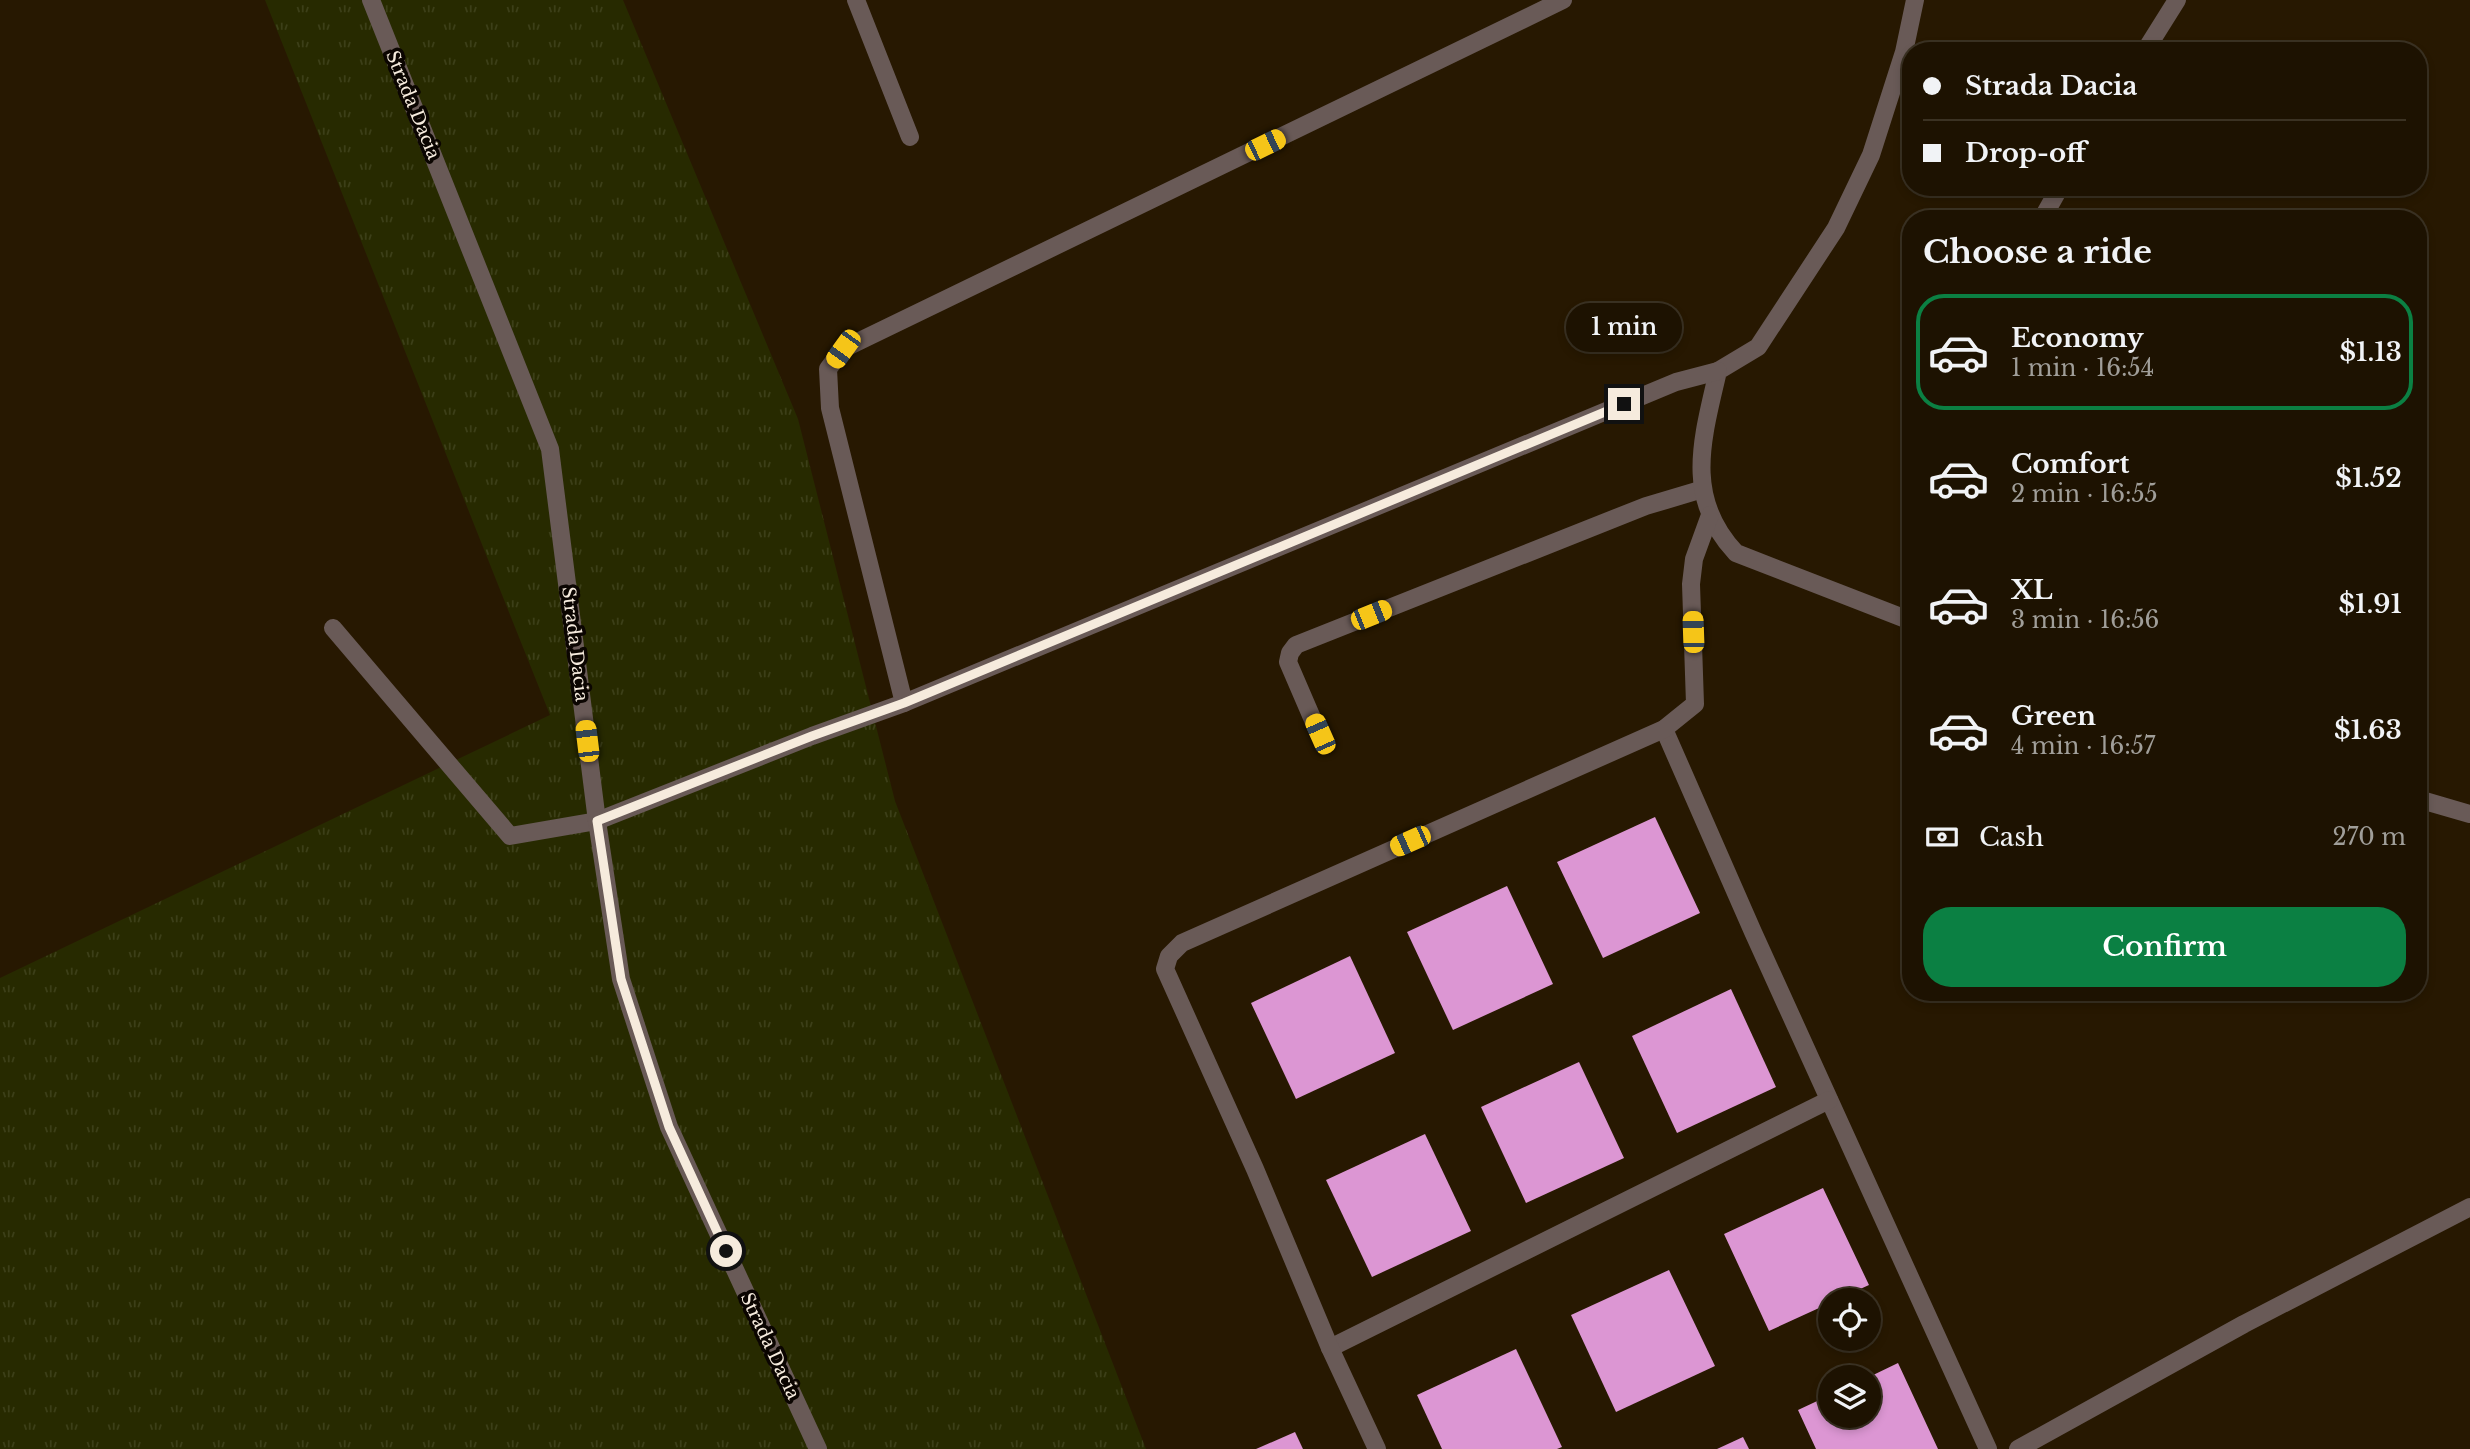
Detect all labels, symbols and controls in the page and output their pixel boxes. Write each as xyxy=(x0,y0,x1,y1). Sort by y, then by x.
street label: Strada Dacia xyxy=(381,47,445,163)
text: Strada Dacia xyxy=(1965,70,2137,102)
car xyxy=(1242,126,1289,164)
text: Drop-off xyxy=(1965,137,2086,169)
text: Choose a ride xyxy=(1923,232,2152,272)
callout: 1 min xyxy=(1566,302,1682,352)
text: 1 min xyxy=(1591,313,1657,341)
icon: car xyxy=(1927,321,1990,384)
text: Economy xyxy=(2011,322,2144,354)
car xyxy=(823,326,864,372)
text: $1.13 xyxy=(2339,336,2402,368)
text: 1 min · 16:54 xyxy=(2011,354,2154,382)
route end xyxy=(1608,388,1640,420)
icon: car xyxy=(1927,447,1990,510)
text: Comfort xyxy=(2011,448,2129,480)
text: $1.52 xyxy=(2335,462,2402,494)
text: 2 min · 16:55 xyxy=(2011,480,2158,508)
icon: car xyxy=(1927,573,1990,636)
text: XL xyxy=(2011,574,2053,606)
street label: Strada Dacia xyxy=(557,585,593,703)
text: $1.91 xyxy=(2339,588,2402,620)
car xyxy=(1348,597,1395,633)
text: 3 min · 16:56 xyxy=(2011,606,2159,634)
car xyxy=(1682,611,1705,653)
icon: car xyxy=(1927,699,1990,762)
text: Green xyxy=(2011,700,2096,732)
car xyxy=(1302,711,1339,757)
text: $1.63 xyxy=(2334,714,2402,746)
car xyxy=(575,719,600,763)
text: 4 min · 16:57 xyxy=(2011,732,2155,760)
icon: cash xyxy=(1923,818,1961,856)
text: Cash xyxy=(1979,821,2044,853)
car xyxy=(1387,823,1434,859)
text: 270 m xyxy=(2333,823,2406,851)
button: Confirm xyxy=(1923,907,2406,987)
route start xyxy=(710,1235,742,1267)
map controls xyxy=(1818,1288,1881,1428)
button: locate xyxy=(1818,1288,1881,1351)
street label: Strada Dacia xyxy=(736,1289,804,1403)
button: layers xyxy=(1818,1365,1881,1428)

